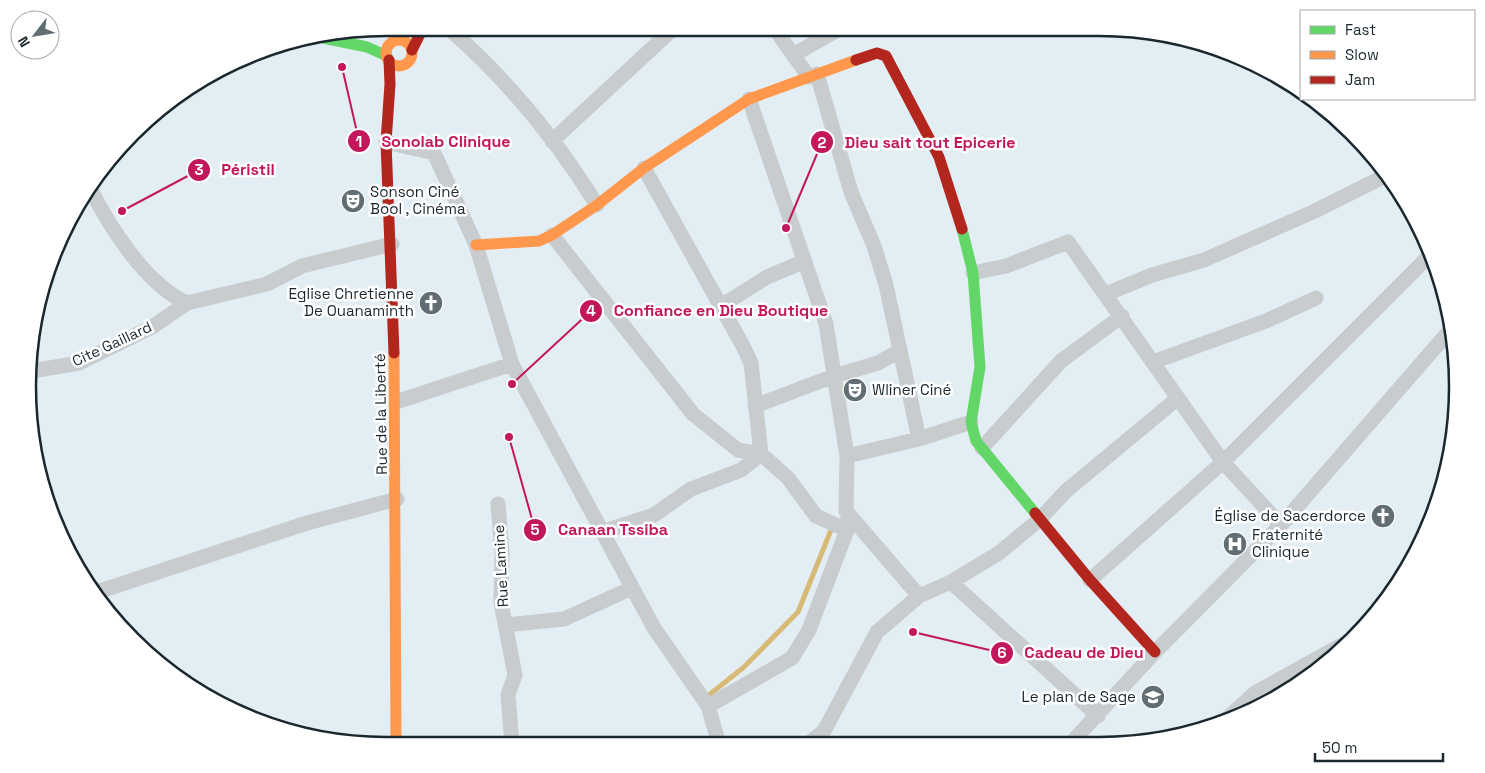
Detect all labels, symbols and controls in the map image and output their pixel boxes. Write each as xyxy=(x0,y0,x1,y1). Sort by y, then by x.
north arrow xyxy=(10,10,60,60)
legend xyxy=(1300,10,1475,100)
text: Fast xyxy=(1345,20,1376,39)
text: N xyxy=(14,33,34,50)
text: Slow xyxy=(1345,45,1379,64)
text: Jam xyxy=(1345,70,1375,89)
callout: Sonolab Clinique xyxy=(346,126,520,157)
callout: Dieu sait tout Epicerie xyxy=(809,127,1025,158)
text: Sonolab Clinique xyxy=(381,131,511,152)
text: 1 xyxy=(356,132,362,151)
text: Dieu sait tout Epicerie xyxy=(844,132,1016,153)
text: 2 xyxy=(818,133,827,152)
callout: Péristil xyxy=(187,154,285,185)
text: Péristil xyxy=(221,159,275,180)
text: 3 xyxy=(194,160,204,179)
place label: Sonson Ciné Bool , Cinéma xyxy=(370,182,466,218)
theatre icon: Sonson Ciné Bool , Cinéma xyxy=(340,188,366,214)
place label: Eglise Chretienne De Ouanaminth xyxy=(288,284,414,320)
church icon: Eglise Chretienne De Ouanaminth xyxy=(418,290,444,316)
callout: Confiance en Dieu Boutique xyxy=(579,295,838,326)
text: Confiance en Dieu Boutique xyxy=(614,300,828,321)
text: 4 xyxy=(586,301,596,320)
street label: Cite Gaillard xyxy=(69,317,155,370)
street label: Rue de la Liberté xyxy=(370,353,391,475)
theatre icon: Wliner Ciné xyxy=(842,377,868,403)
place label: Wliner Ciné xyxy=(872,380,952,399)
church icon: Église de Sacerdorce xyxy=(1370,503,1396,529)
place label: Église de Sacerdorce xyxy=(1215,506,1366,525)
callout: Canaan Tssiba xyxy=(522,514,678,545)
text: Canaan Tssiba xyxy=(558,519,668,540)
text: 5 xyxy=(530,520,540,539)
street label: Rue Lamine xyxy=(489,524,512,608)
place label: Fraternité Clinique xyxy=(1252,525,1323,561)
hospital icon: Fraternité Clinique xyxy=(1222,531,1248,557)
callout: Cadeau de Dieu xyxy=(989,637,1153,668)
text: Cadeau de Dieu xyxy=(1024,642,1144,663)
text: 6 xyxy=(997,643,1007,662)
school or university icon: Le plan de Sage xyxy=(1140,684,1166,710)
place label: Le plan de Sage xyxy=(1022,687,1136,706)
scale bar xyxy=(1315,730,1442,762)
text: 50 m xyxy=(1322,738,1357,757)

